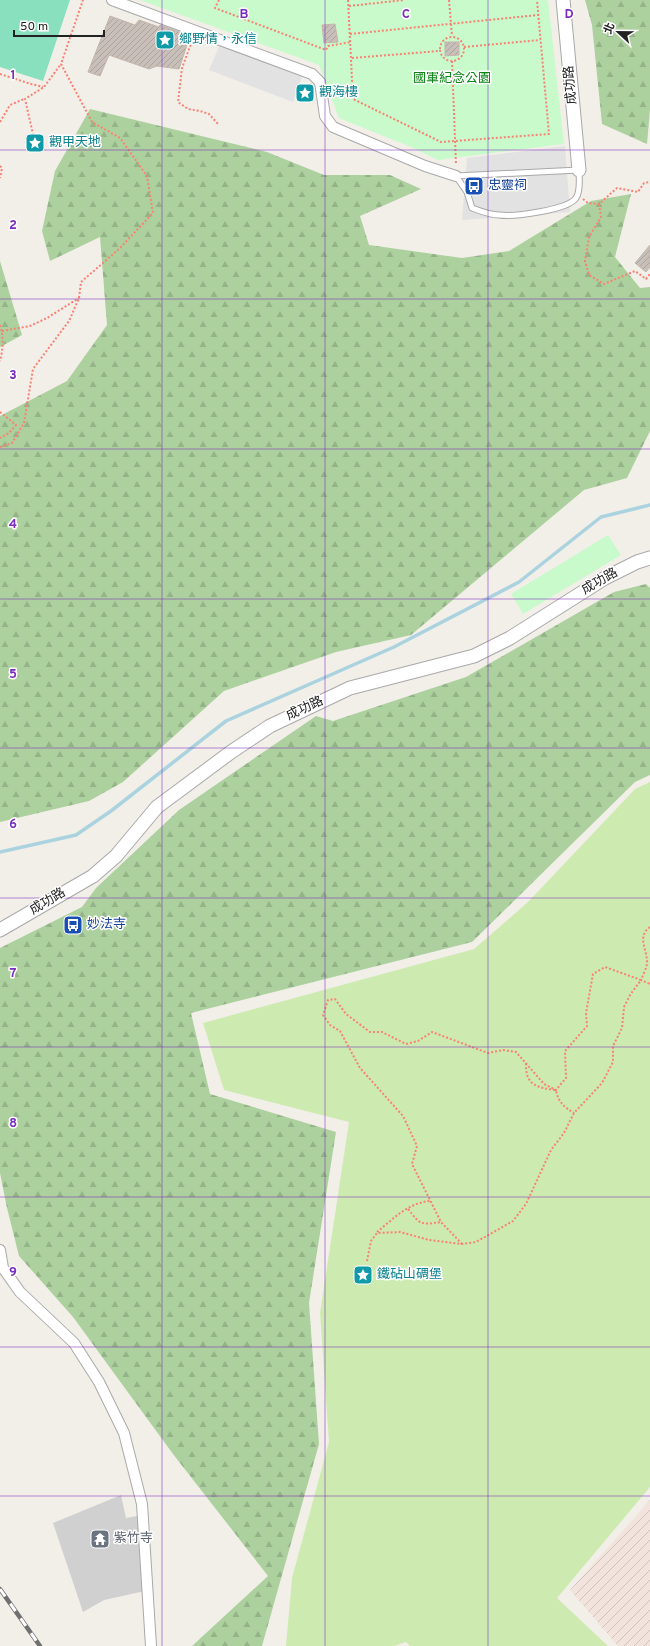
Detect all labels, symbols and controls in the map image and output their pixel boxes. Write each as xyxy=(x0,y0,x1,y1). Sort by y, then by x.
text: B xyxy=(240,7,249,23)
text: C xyxy=(402,7,410,23)
text: D xyxy=(564,7,574,23)
scale bar xyxy=(14,12,104,38)
north arrow xyxy=(598,12,638,52)
text: 50 m xyxy=(20,19,48,35)
text: 北 xyxy=(601,21,618,36)
place icon: 鄉野情，永信 xyxy=(154,29,176,51)
place label: 鄉野情，永信 xyxy=(179,31,257,48)
street label: 成功路 xyxy=(561,65,581,105)
text: 1 xyxy=(10,68,16,84)
park label: 國軍紀念公園 xyxy=(413,70,491,87)
place icon: 觀海樓 xyxy=(294,82,316,104)
place label: 觀海樓 xyxy=(319,84,358,101)
place icon: 觀甲天地 xyxy=(24,132,46,154)
place label: 觀甲天地 xyxy=(49,135,101,151)
bus stop icon: 忠靈祠 xyxy=(463,175,485,197)
place label: 忠靈祠 xyxy=(488,178,527,194)
text: 2 xyxy=(9,218,17,234)
text: 3 xyxy=(9,368,17,384)
text: 4 xyxy=(9,517,17,533)
street label: 成功路 xyxy=(579,565,621,599)
text: 5 xyxy=(9,667,17,683)
street label: 成功路 xyxy=(284,694,326,724)
text: 6 xyxy=(9,817,17,833)
street label: 成功路 xyxy=(27,885,69,919)
bus stop icon: 妙法寺 xyxy=(62,914,84,936)
place label: 妙法寺 xyxy=(87,917,126,933)
text: 7 xyxy=(10,966,17,982)
text: 8 xyxy=(9,1116,17,1132)
place icon: 鐵砧山碉堡 xyxy=(352,1264,374,1286)
text: 9 xyxy=(9,1265,17,1281)
place label: 鐵砧山碉堡 xyxy=(377,1266,442,1283)
temple icon: 紫竹寺 xyxy=(89,1528,111,1550)
place label: 紫竹寺 xyxy=(114,1531,153,1547)

